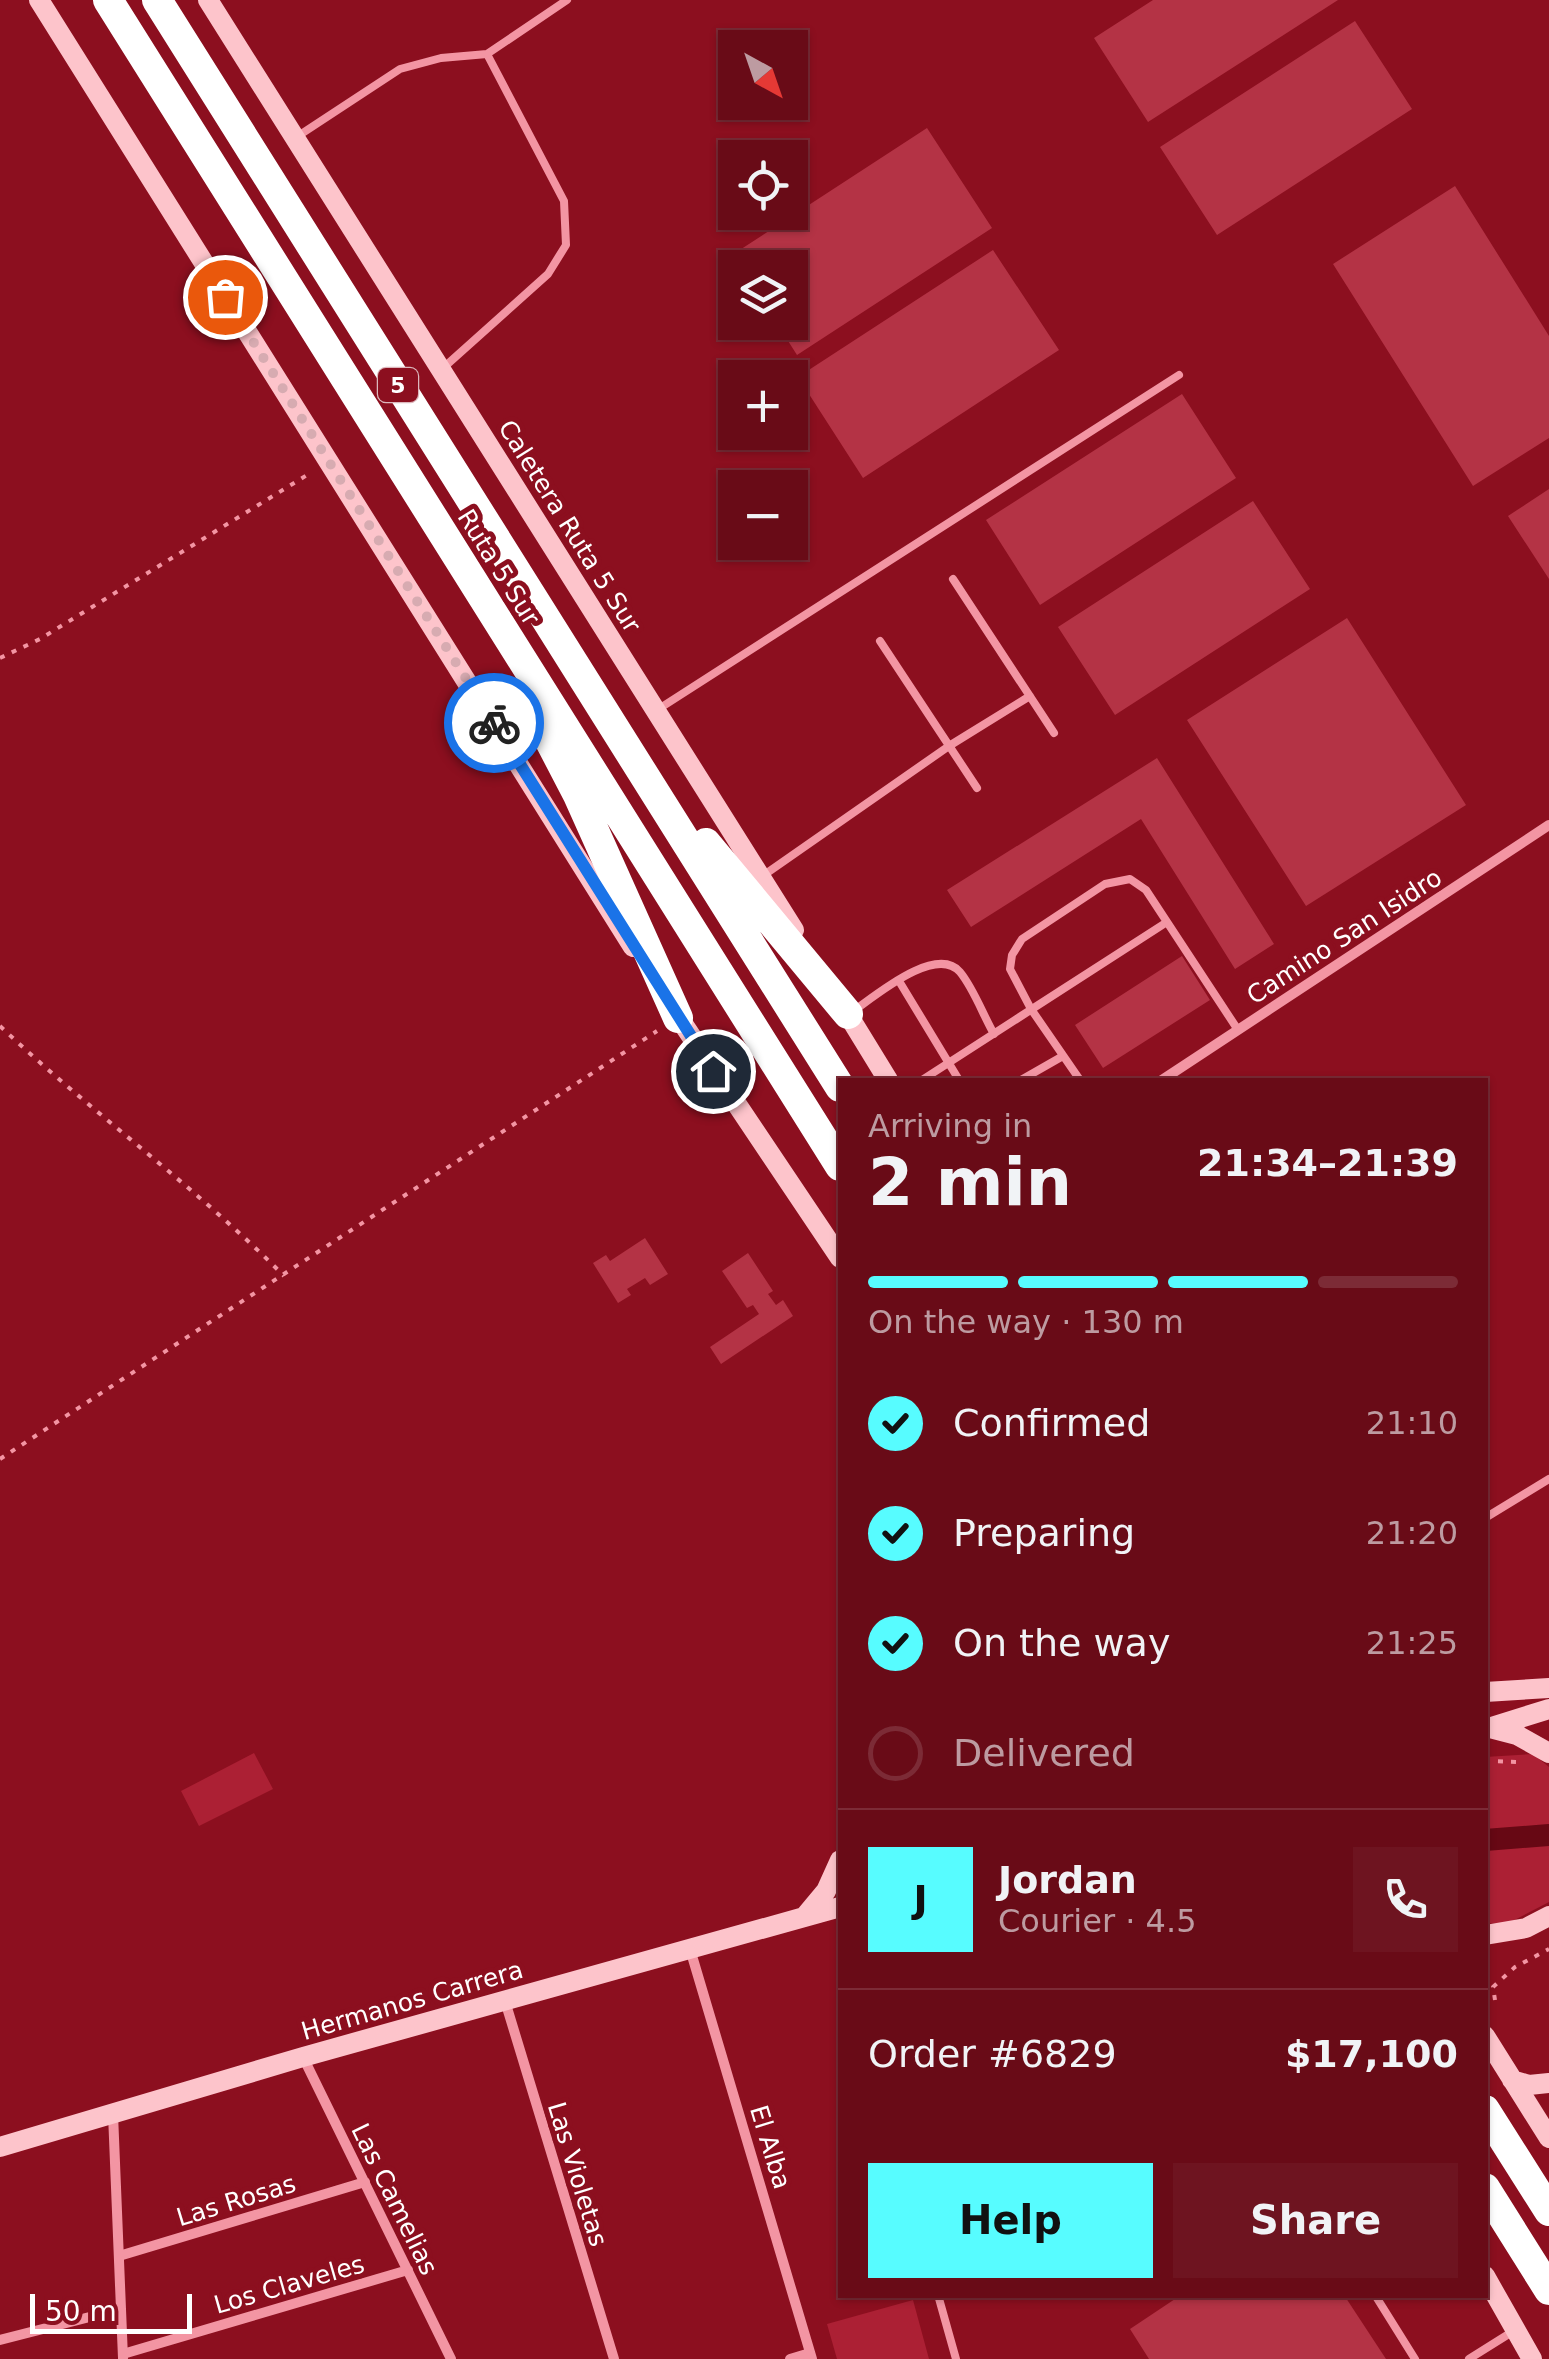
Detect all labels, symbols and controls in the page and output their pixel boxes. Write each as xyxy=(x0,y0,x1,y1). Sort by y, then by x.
north arrow xyxy=(718,30,808,120)
map controls xyxy=(718,30,808,560)
button: locate xyxy=(718,140,808,230)
button: layers xyxy=(718,250,808,340)
pin xyxy=(183,255,268,340)
icon: bag xyxy=(198,270,253,325)
button: + xyxy=(718,360,808,450)
road number: 5 xyxy=(378,368,418,402)
street label: Caletera Ruta 5 Sur xyxy=(492,414,648,638)
button: − xyxy=(718,470,808,560)
street label: Ruta 5 Sur xyxy=(452,504,546,630)
courier xyxy=(444,673,544,773)
icon: bike xyxy=(467,696,522,751)
street label: Camino San Isidro xyxy=(1241,863,1447,1010)
pin xyxy=(671,1029,756,1114)
icon: home xyxy=(686,1044,741,1099)
text: Arriving in xyxy=(868,1107,1032,1145)
text: 21:34–21:39 xyxy=(1197,1141,1458,1185)
text: 2 min xyxy=(868,1145,1072,1220)
text: On the way · 130 m xyxy=(868,1303,1184,1341)
icon: check xyxy=(868,1396,923,1451)
text: Confirmed xyxy=(953,1401,1150,1445)
text: 21:10 xyxy=(1366,1404,1458,1442)
icon: check xyxy=(868,1506,923,1561)
text: Preparing xyxy=(953,1511,1135,1555)
text: 21:20 xyxy=(1366,1514,1458,1552)
icon: check xyxy=(868,1616,923,1671)
text: On the way xyxy=(953,1621,1170,1665)
text: 21:25 xyxy=(1366,1624,1458,1662)
text: Delivered xyxy=(953,1731,1135,1775)
button: phone xyxy=(1353,1847,1458,1952)
text: Jordan xyxy=(998,1858,1137,1902)
text: J xyxy=(913,1877,928,1921)
text: Courier · 4.5 xyxy=(998,1902,1197,1940)
street label: Hermanos Carrera xyxy=(298,1955,526,2046)
text: Order #6829 xyxy=(868,2032,1117,2076)
text: $17,100 xyxy=(1285,2032,1458,2076)
street label: Las Violetas xyxy=(542,2098,613,2250)
street label: El Alba xyxy=(744,2102,797,2192)
street label: Las Camelias xyxy=(345,2119,444,2280)
button: Help xyxy=(868,2163,1153,2278)
button: Share xyxy=(1173,2163,1458,2278)
street label: Las Rosas xyxy=(173,2169,299,2232)
street label: Los Claveles xyxy=(211,2249,368,2320)
scale bar xyxy=(30,2289,192,2334)
text: 50 m xyxy=(45,2295,117,2328)

